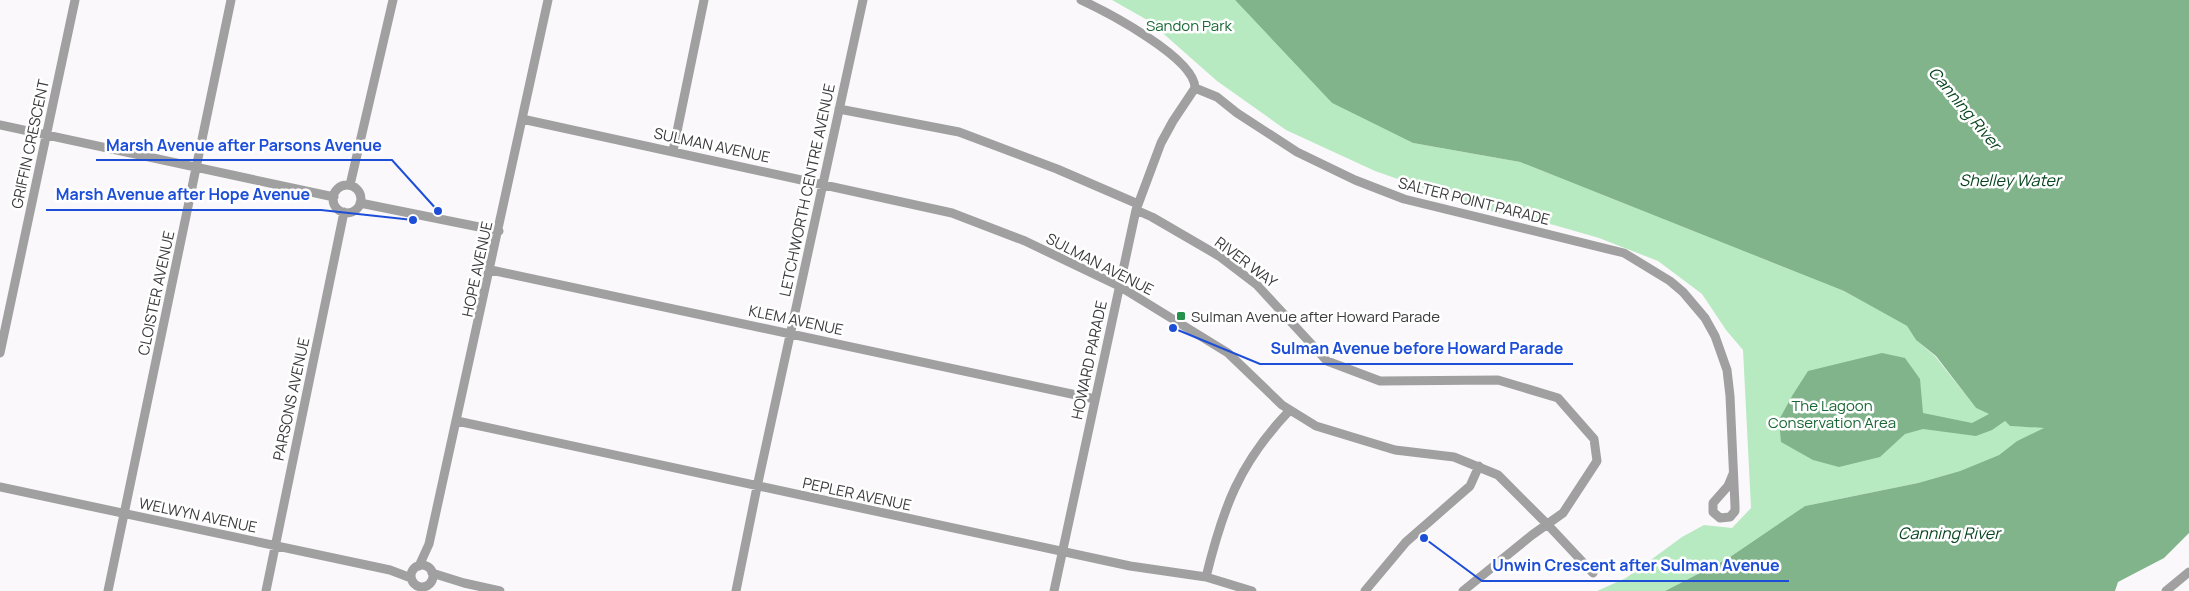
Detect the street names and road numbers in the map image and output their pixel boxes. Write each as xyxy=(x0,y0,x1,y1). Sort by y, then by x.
street label: GRIFFIN CRESCENT xyxy=(6,77,54,210)
street label: LETCHWORTH CENTRE AVENUE xyxy=(774,82,840,298)
street label: SULMAN AVENUE xyxy=(652,122,772,168)
street label: SALTER POINT PARADE xyxy=(1396,172,1552,230)
street label: HOPE AVENUE xyxy=(457,219,497,319)
street label: SULMAN AVENUE xyxy=(1043,228,1157,300)
street label: CLOISTER AVENUE xyxy=(133,229,179,357)
street label: RIVER WAY xyxy=(1211,232,1282,293)
street label: HOWARD PARADE xyxy=(1066,299,1112,421)
street label: KLEM AVENUE xyxy=(747,300,845,340)
street label: PARSONS AVENUE xyxy=(268,336,314,462)
street label: PEPLER AVENUE xyxy=(801,472,913,516)
street label: WELWYN AVENUE xyxy=(137,492,259,538)

